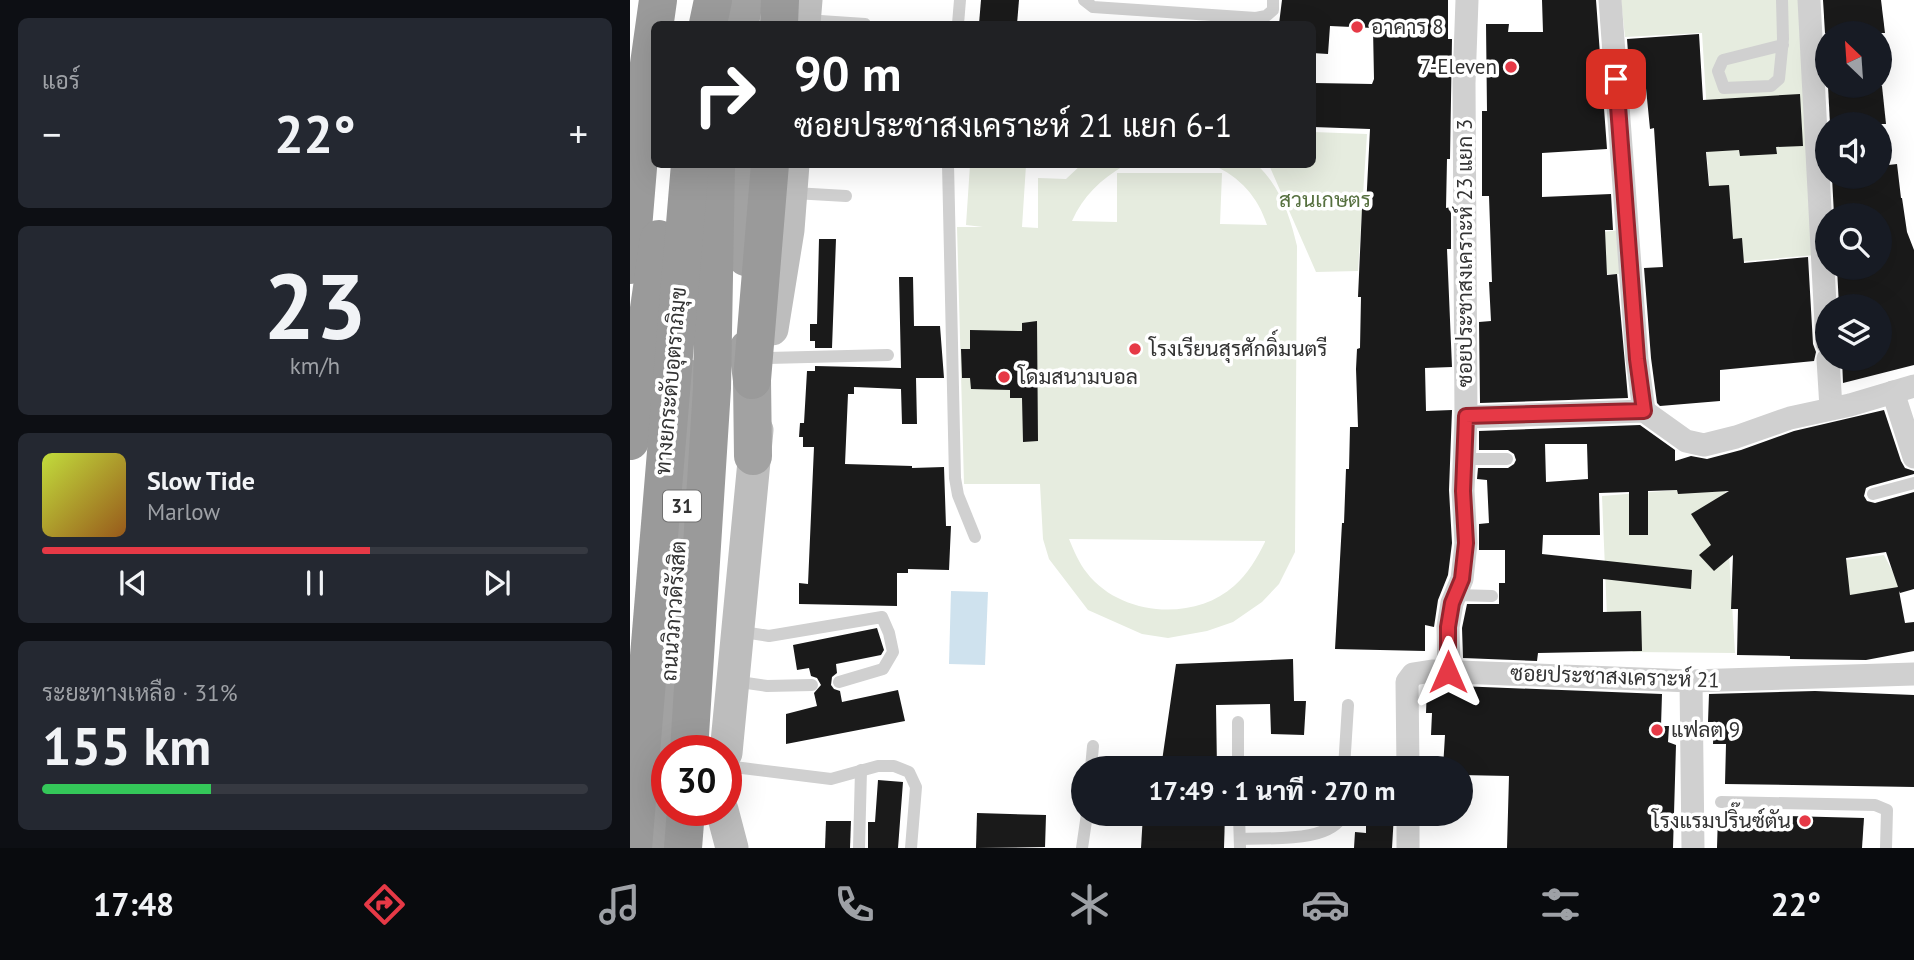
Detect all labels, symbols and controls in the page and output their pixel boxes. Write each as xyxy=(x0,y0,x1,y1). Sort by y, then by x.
place label: อาคาร 8 xyxy=(1371,13,1444,40)
marker: อาคาร 8 xyxy=(1349,19,1365,35)
north arrow xyxy=(1815,21,1892,98)
map controls xyxy=(1815,21,1892,371)
text: 90 m xyxy=(794,41,901,105)
icon: right xyxy=(679,49,770,140)
pin xyxy=(1586,49,1646,109)
place label: 7-Eleven xyxy=(1420,53,1497,80)
marker: 7-Eleven xyxy=(1503,59,1519,75)
icon: arrive xyxy=(1597,60,1635,98)
text: แอร์ xyxy=(42,66,80,95)
text: 22° xyxy=(274,100,356,167)
text: ซอยประชาสงเคราะห์ 21 แยก 6-1 xyxy=(794,104,1232,146)
text: − xyxy=(42,109,61,158)
text: + xyxy=(569,109,588,158)
button: sound xyxy=(1815,112,1892,189)
street label: ซอยประชาสงเคราะห์ 23 แยก 3 xyxy=(1451,119,1478,387)
park label: สวนเกษตร xyxy=(1279,186,1371,213)
button: search xyxy=(1815,203,1892,280)
text: 23 xyxy=(263,246,367,364)
street label: ทางยกระดับอุตราภิมุข xyxy=(649,286,693,476)
button: layers xyxy=(1815,294,1892,371)
place label: โรงเรียนสุรศักดิ์มนตรี xyxy=(1148,329,1327,363)
marker: โรงเรียนสุรศักดิ์มนตรี xyxy=(1127,341,1143,357)
text: km/h xyxy=(290,351,340,380)
place label: โดมสนามบอล xyxy=(1017,363,1138,390)
marker: โดมสนามบอล xyxy=(996,369,1012,385)
text: Slow Tide xyxy=(147,464,255,497)
road number: 31 xyxy=(663,491,701,522)
text: Marlow xyxy=(147,497,220,526)
street label: ถนนวิภาวดีรังสิต xyxy=(655,540,692,682)
icon: previous xyxy=(114,564,152,602)
icon: pause xyxy=(296,564,334,602)
icon: next xyxy=(478,564,516,602)
position arrow xyxy=(1411,635,1485,709)
street label: ซอยประชาสงเคราะห์ 21 xyxy=(1510,659,1720,694)
text: ระยะทางเหลือ · 31% xyxy=(42,678,237,707)
text: 155 km xyxy=(42,712,211,779)
place label: แฟลต 9 xyxy=(1671,716,1740,743)
marker: แฟลต 9 xyxy=(1649,722,1665,738)
speed limit sign: 30 xyxy=(651,735,742,826)
text: 17:49 · 1 นาที · 270 m xyxy=(1149,774,1395,807)
place label: โรงแรมปริ๊นซ์ตัน xyxy=(1651,802,1791,834)
marker: โรงแรมปริ๊นซ์ตัน xyxy=(1797,813,1813,829)
icon: directions xyxy=(360,880,409,929)
icon: music xyxy=(595,880,644,929)
icon: phone xyxy=(830,880,879,929)
icon: climate xyxy=(1065,880,1114,929)
icon: car xyxy=(1301,880,1350,929)
icon: filters xyxy=(1536,880,1585,929)
text: 17:48 xyxy=(93,883,174,925)
text: 22° xyxy=(1771,883,1821,925)

